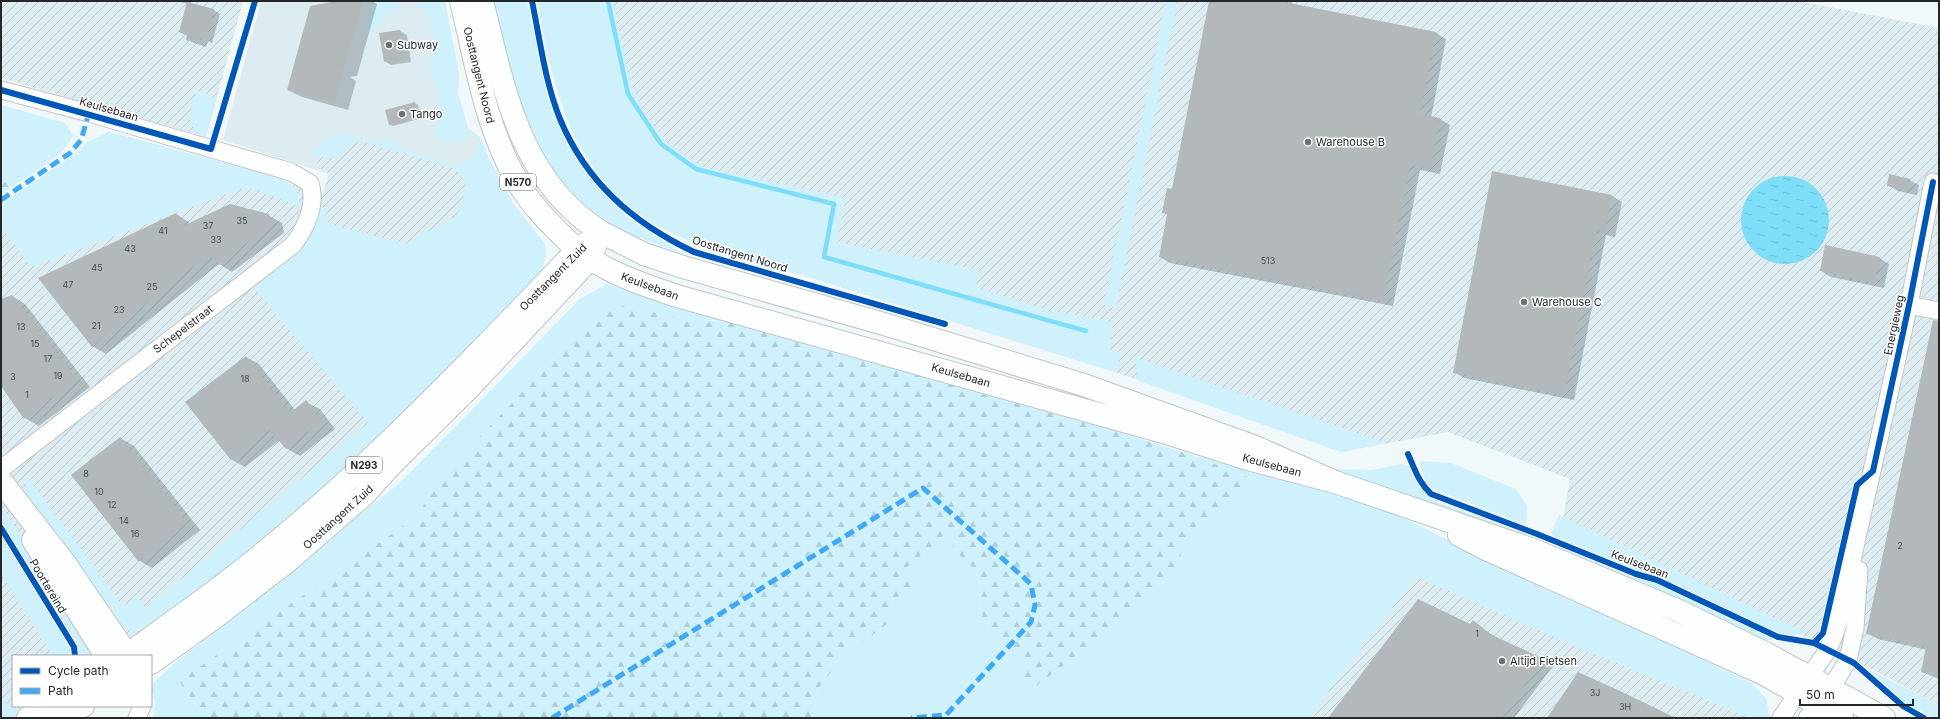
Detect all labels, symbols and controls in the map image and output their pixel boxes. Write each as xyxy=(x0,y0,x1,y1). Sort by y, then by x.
street label: Oosttangent Noord xyxy=(460,25,498,125)
place label: Subway xyxy=(397,38,438,52)
marker: Subway xyxy=(384,40,394,50)
street label: Keulsebaan xyxy=(78,94,140,124)
place label: Tango xyxy=(410,107,443,121)
marker: Tango xyxy=(397,109,407,119)
place label: Warehouse B xyxy=(1316,135,1385,149)
marker: Warehouse B xyxy=(1303,137,1313,147)
road number: N570 xyxy=(500,174,536,190)
house number: 35 xyxy=(236,215,248,226)
house number: 37 xyxy=(203,220,213,231)
house number: 41 xyxy=(158,225,168,236)
street label: Oosttangent Noord xyxy=(691,233,789,275)
house number: 33 xyxy=(210,234,222,245)
street label: Oosttangent Zuid xyxy=(516,240,590,314)
house number: 43 xyxy=(124,243,136,254)
house number: 513 xyxy=(1261,255,1276,266)
house number: 45 xyxy=(91,262,103,273)
street label: Keulsebaan xyxy=(619,269,681,303)
house number: 47 xyxy=(63,279,73,290)
house number: 25 xyxy=(147,281,157,292)
street label: Energieweg xyxy=(1881,294,1907,356)
place label: Warehouse C xyxy=(1532,295,1602,309)
marker: Warehouse C xyxy=(1519,297,1529,307)
street label: Schepelstraat xyxy=(150,302,216,356)
house number: 23 xyxy=(113,304,125,315)
house number: 21 xyxy=(91,320,101,331)
house number: 13 xyxy=(16,321,26,332)
house number: 15 xyxy=(30,338,40,349)
house number: 17 xyxy=(44,353,52,364)
street label: Keulsebaan xyxy=(930,360,992,390)
house number: 19 xyxy=(53,370,63,381)
house number: 3 xyxy=(10,371,16,382)
house number: 18 xyxy=(240,373,250,384)
house number: 1 xyxy=(25,389,29,400)
street label: Keulsebaan xyxy=(1241,450,1303,480)
road number: N293 xyxy=(346,457,382,473)
house number: 8 xyxy=(83,468,89,479)
street label: Oosttangent Zuid xyxy=(300,482,376,552)
house number: 10 xyxy=(94,486,104,497)
house number: 12 xyxy=(107,499,117,510)
house number: 14 xyxy=(119,515,129,526)
house number: 16 xyxy=(130,528,140,539)
house number: 2 xyxy=(1897,540,1903,551)
street label: Keulsebaan xyxy=(1609,547,1671,581)
street label: Poortereind xyxy=(26,556,70,616)
house number: 1 xyxy=(1475,628,1479,639)
place label: Altijd Fietsen xyxy=(1510,654,1577,668)
legend xyxy=(12,655,152,707)
marker: Altijd Fietsen xyxy=(1497,656,1507,666)
text: Cycle path xyxy=(48,663,109,678)
scale bar xyxy=(1800,681,1913,707)
text: Path xyxy=(48,683,73,698)
house number: 3J xyxy=(1590,687,1600,698)
text: 50 m xyxy=(1806,687,1835,702)
house number: 3H xyxy=(1619,701,1631,712)

